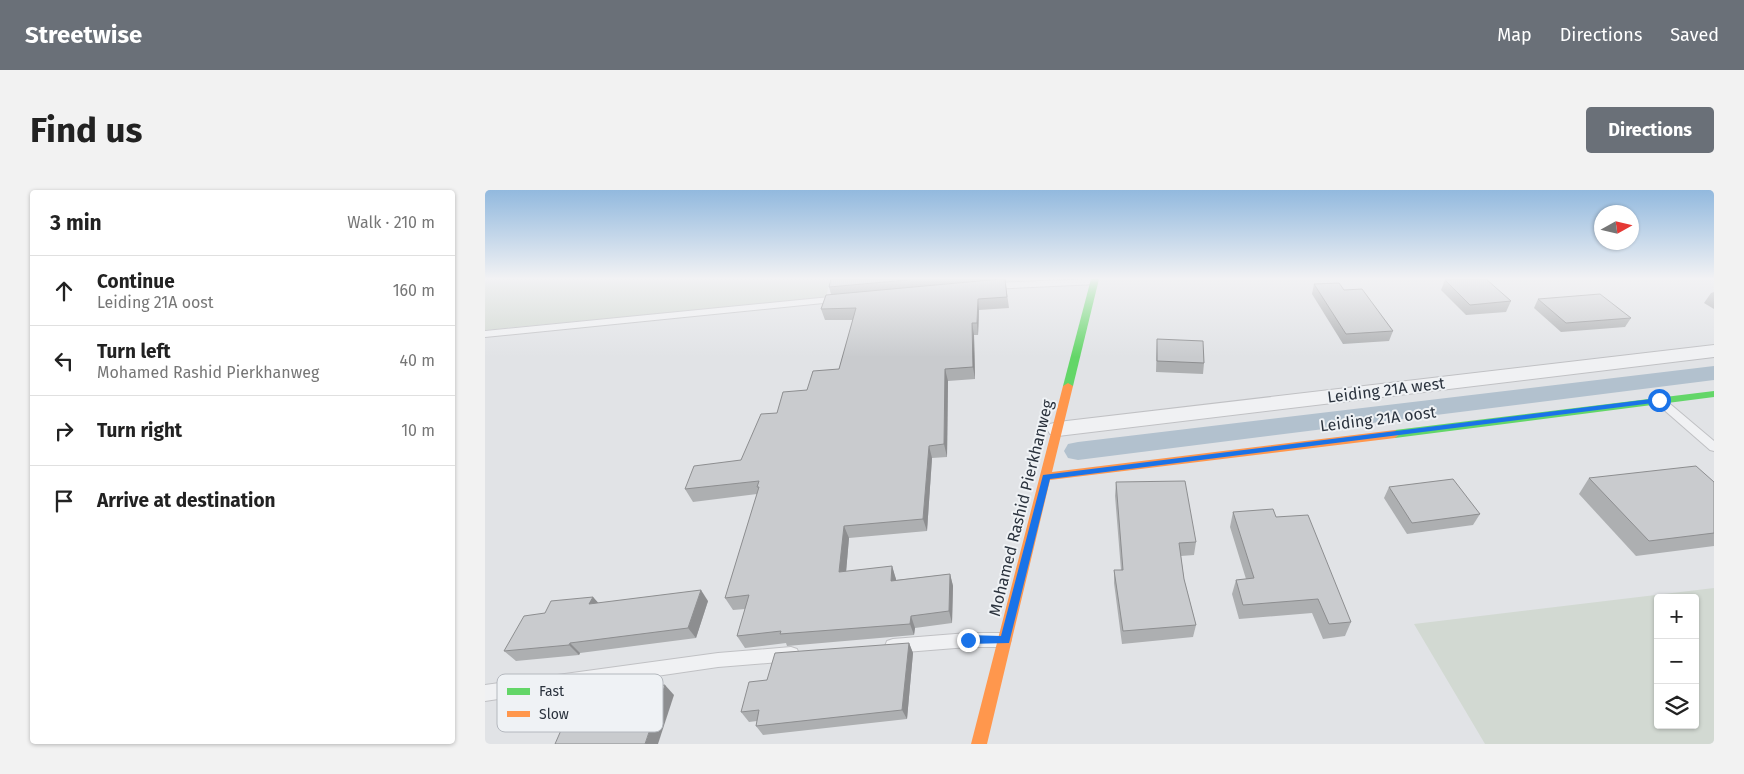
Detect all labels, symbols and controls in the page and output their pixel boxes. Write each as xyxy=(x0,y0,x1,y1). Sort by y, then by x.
text: Streetwise xyxy=(25,21,142,49)
text: Map xyxy=(1497,24,1532,46)
text: Directions xyxy=(1560,24,1642,46)
text: Saved xyxy=(1670,24,1719,46)
button: Directions xyxy=(1586,107,1714,153)
text: Find us xyxy=(30,109,142,151)
north arrow xyxy=(1594,205,1639,250)
text: 3 min xyxy=(50,210,102,236)
text: Walk · 210 m xyxy=(347,213,435,232)
text: Continue xyxy=(97,270,175,293)
icon: ahead xyxy=(50,277,78,305)
text: 160 m xyxy=(393,281,435,300)
text: Leiding 21A oost xyxy=(97,293,214,312)
text: Turn left xyxy=(97,340,171,363)
icon: left xyxy=(50,347,78,375)
text: 40 m xyxy=(400,351,435,370)
text: Mohamed Rashid Pierkhanweg xyxy=(97,363,319,382)
street label: Leiding 21A west xyxy=(1326,373,1446,407)
route start xyxy=(1648,389,1671,412)
street label: Mohamed Rashid Pierkhanweg xyxy=(985,397,1057,618)
street label: Leiding 21A oost xyxy=(1319,402,1437,436)
icon: right xyxy=(50,417,78,445)
text: Turn right xyxy=(97,419,182,442)
text: 10 m xyxy=(401,421,435,440)
icon: arrive xyxy=(50,487,78,515)
text: Arrive at destination xyxy=(97,489,276,512)
map controls xyxy=(1654,594,1699,729)
button: + xyxy=(1654,594,1699,639)
route end xyxy=(957,629,980,652)
button: − xyxy=(1654,639,1699,684)
legend xyxy=(497,674,663,732)
text: Fast xyxy=(539,683,565,700)
button: layers xyxy=(1654,684,1699,729)
text: Slow xyxy=(539,706,569,723)

